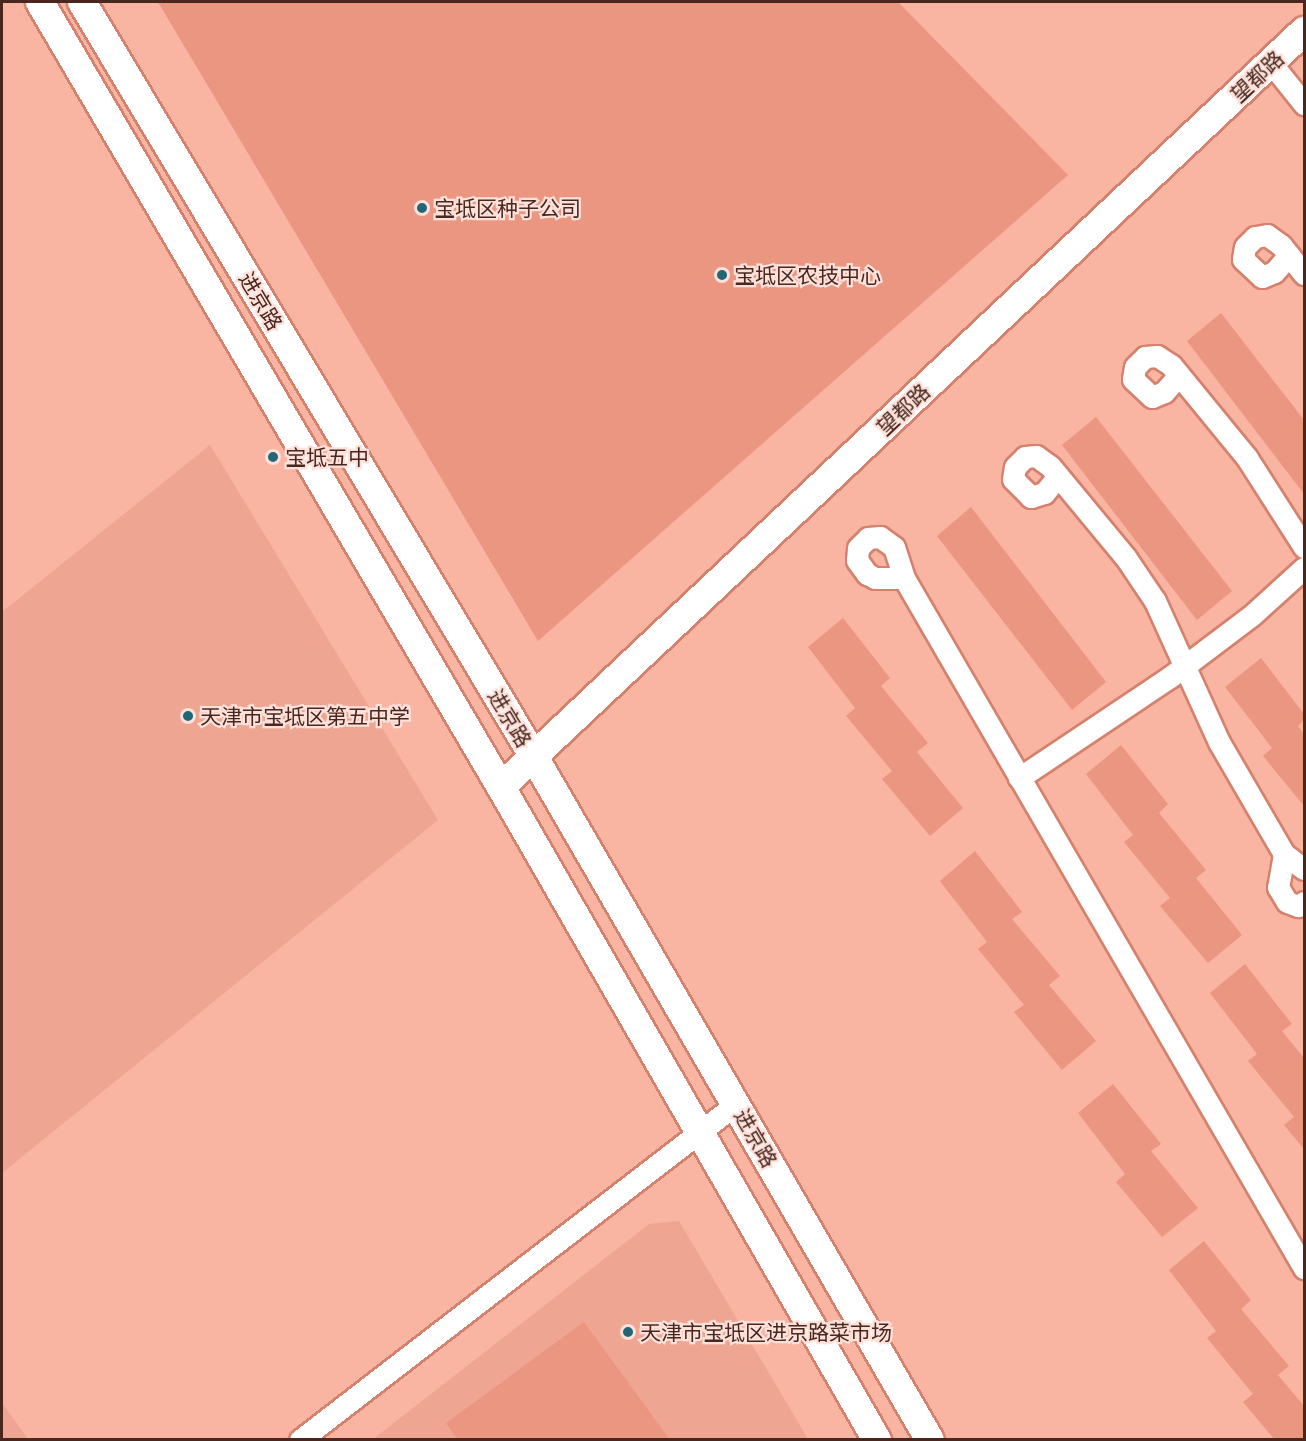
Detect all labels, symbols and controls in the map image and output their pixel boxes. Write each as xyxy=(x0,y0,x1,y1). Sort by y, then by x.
street label: 望都路 xyxy=(1225,45,1289,107)
place label: 宝坻区种子公司 xyxy=(434,195,581,221)
marker: 宝坻区种子公司 xyxy=(415,201,429,215)
place label: 宝坻区农技中心 xyxy=(734,262,881,288)
street label: 进京路 xyxy=(234,268,288,334)
marker: 宝坻区农技中心 xyxy=(715,268,729,282)
street label: 望都路 xyxy=(871,378,935,440)
place label: 宝坻五中 xyxy=(285,444,369,470)
marker: 宝坻五中 xyxy=(266,450,280,464)
street label: 进京路 xyxy=(483,685,537,751)
place label: 天津市宝坻区第五中学 xyxy=(200,703,410,729)
marker: 天津市宝坻区第五中学 xyxy=(181,709,195,723)
street label: 进京路 xyxy=(729,1104,783,1172)
place label: 天津市宝坻区进京路菜市场 xyxy=(640,1319,892,1345)
marker: 天津市宝坻区进京路菜市场 xyxy=(621,1325,635,1339)

